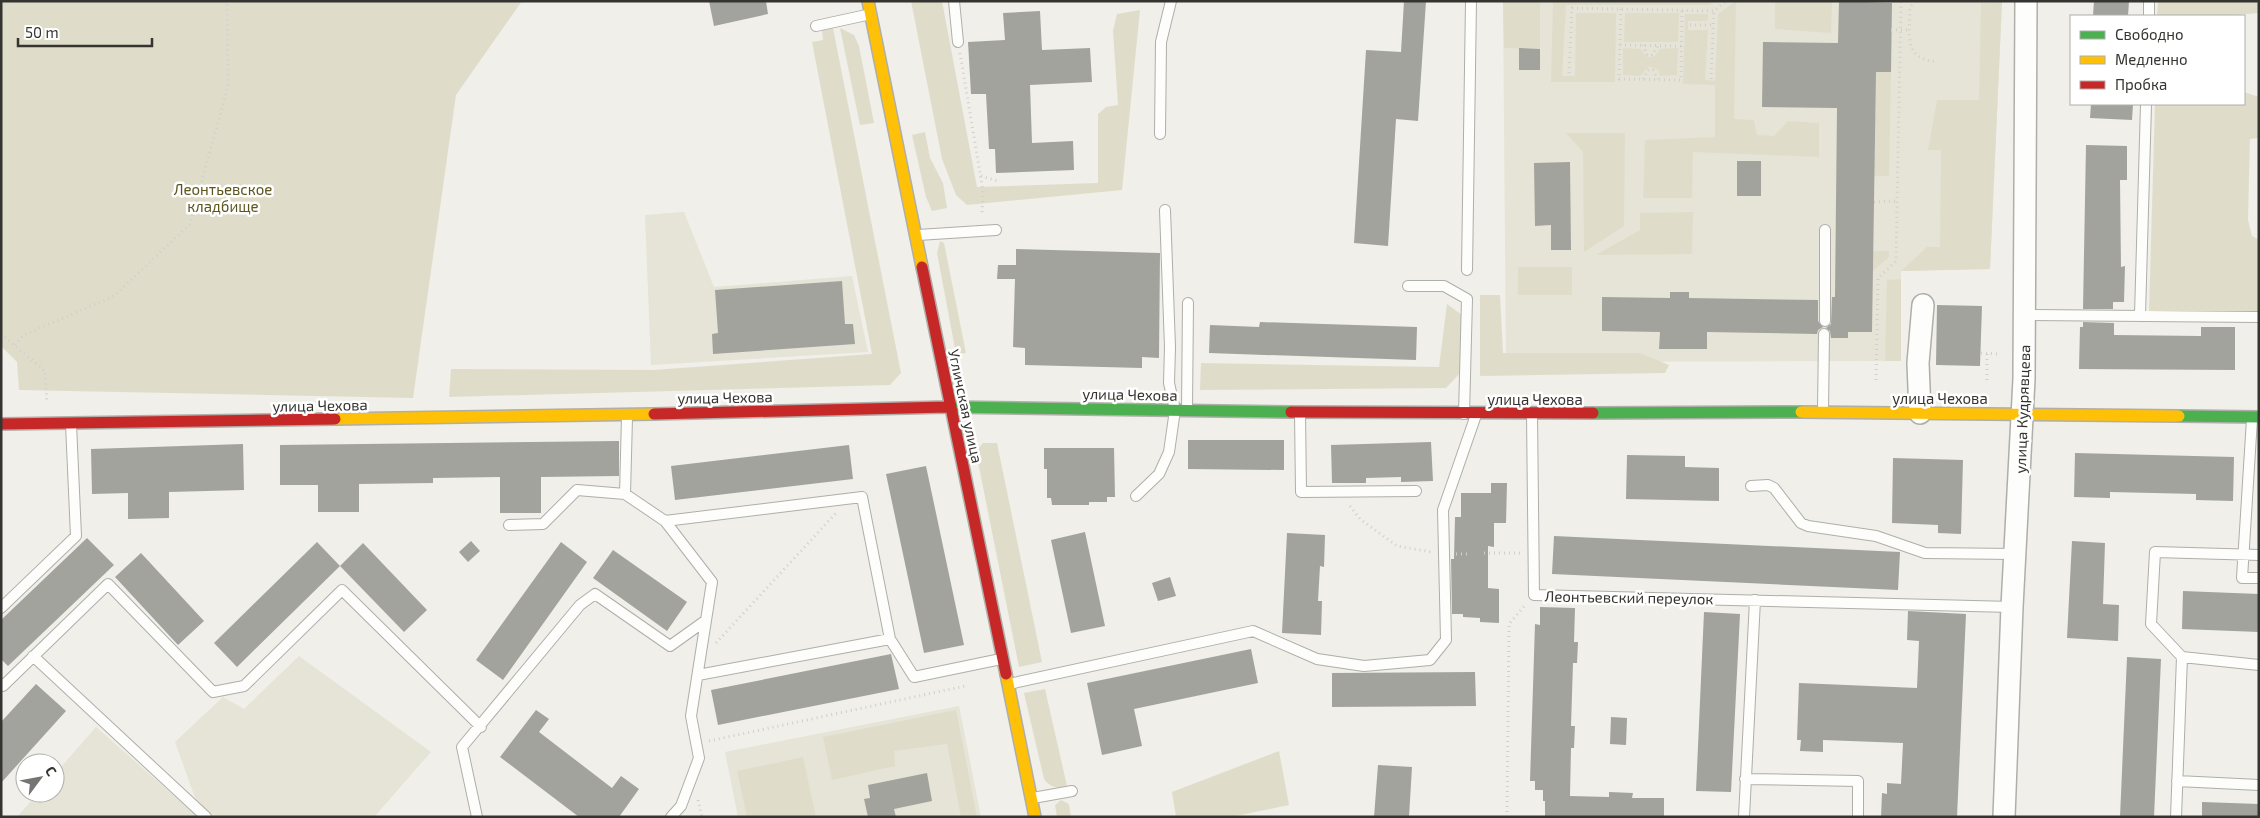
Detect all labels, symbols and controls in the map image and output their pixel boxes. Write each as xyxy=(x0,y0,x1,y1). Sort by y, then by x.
scale bar xyxy=(18,15,151,47)
legend xyxy=(2070,15,2245,105)
text: 50 m xyxy=(25,23,59,41)
text: Свободно xyxy=(2115,25,2184,43)
text: Медленно xyxy=(2115,50,2188,68)
text: Пробка xyxy=(2115,75,2167,93)
park label: Леонтьевское кладбище xyxy=(174,180,272,215)
street label: улица Кудрявцева xyxy=(2011,344,2034,474)
street label: Угличская улица xyxy=(944,347,987,465)
street label: улица Чехова xyxy=(1082,384,1178,405)
street label: улица Чехова xyxy=(677,387,773,408)
street label: улица Чехова xyxy=(1892,389,1988,408)
street label: улица Чехова xyxy=(1487,390,1583,409)
street label: улица Чехова xyxy=(272,395,368,416)
street label: Леонтьевский переулок xyxy=(1544,587,1714,608)
north arrow xyxy=(15,753,65,803)
text: С xyxy=(42,763,61,779)

